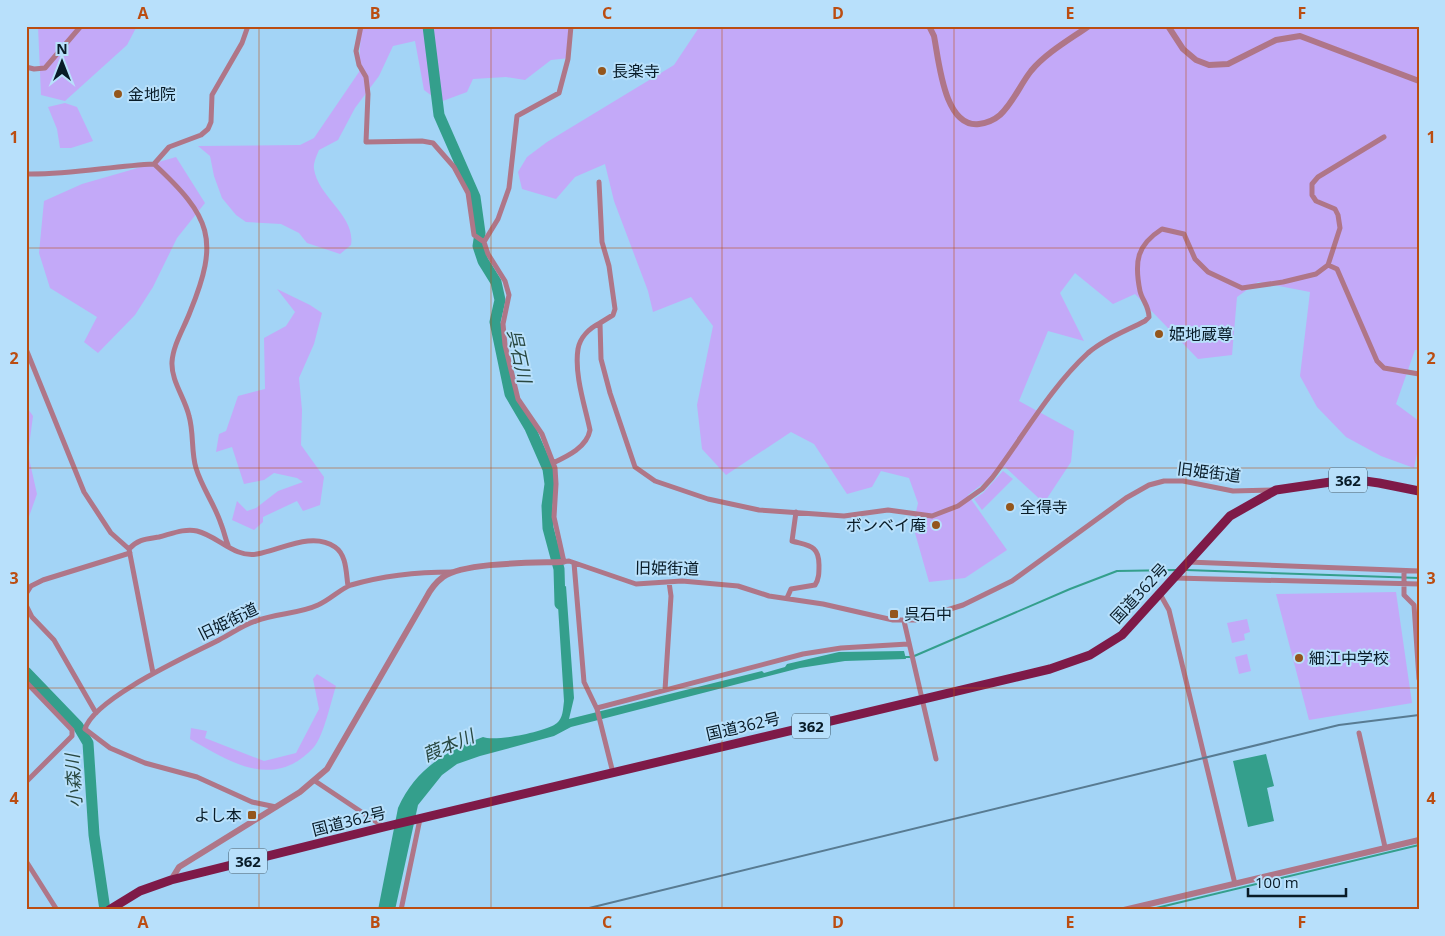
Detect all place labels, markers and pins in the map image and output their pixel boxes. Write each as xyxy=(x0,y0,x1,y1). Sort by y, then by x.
place label: 長楽寺 xyxy=(612,60,660,82)
marker: 長楽寺 xyxy=(596,65,608,77)
place label: 金地院 xyxy=(128,83,176,105)
marker: 金地院 xyxy=(112,88,124,100)
place label: 姫地蔵尊 xyxy=(1169,323,1233,345)
marker: 姫地蔵尊 xyxy=(1153,328,1165,340)
place label: 全得寺 xyxy=(1020,496,1068,518)
marker: 全得寺 xyxy=(1004,501,1016,513)
place label: ボンベイ庵 xyxy=(846,514,926,536)
marker: ボンベイ庵 xyxy=(930,519,942,531)
place label: 呉石中 xyxy=(904,603,952,625)
marker: 呉石中 xyxy=(888,608,900,620)
place label: 細江中学校 xyxy=(1309,647,1389,669)
marker: 細江中学校 xyxy=(1293,652,1305,664)
place label: よし本 xyxy=(194,804,242,826)
marker: よし本 xyxy=(246,809,258,821)

